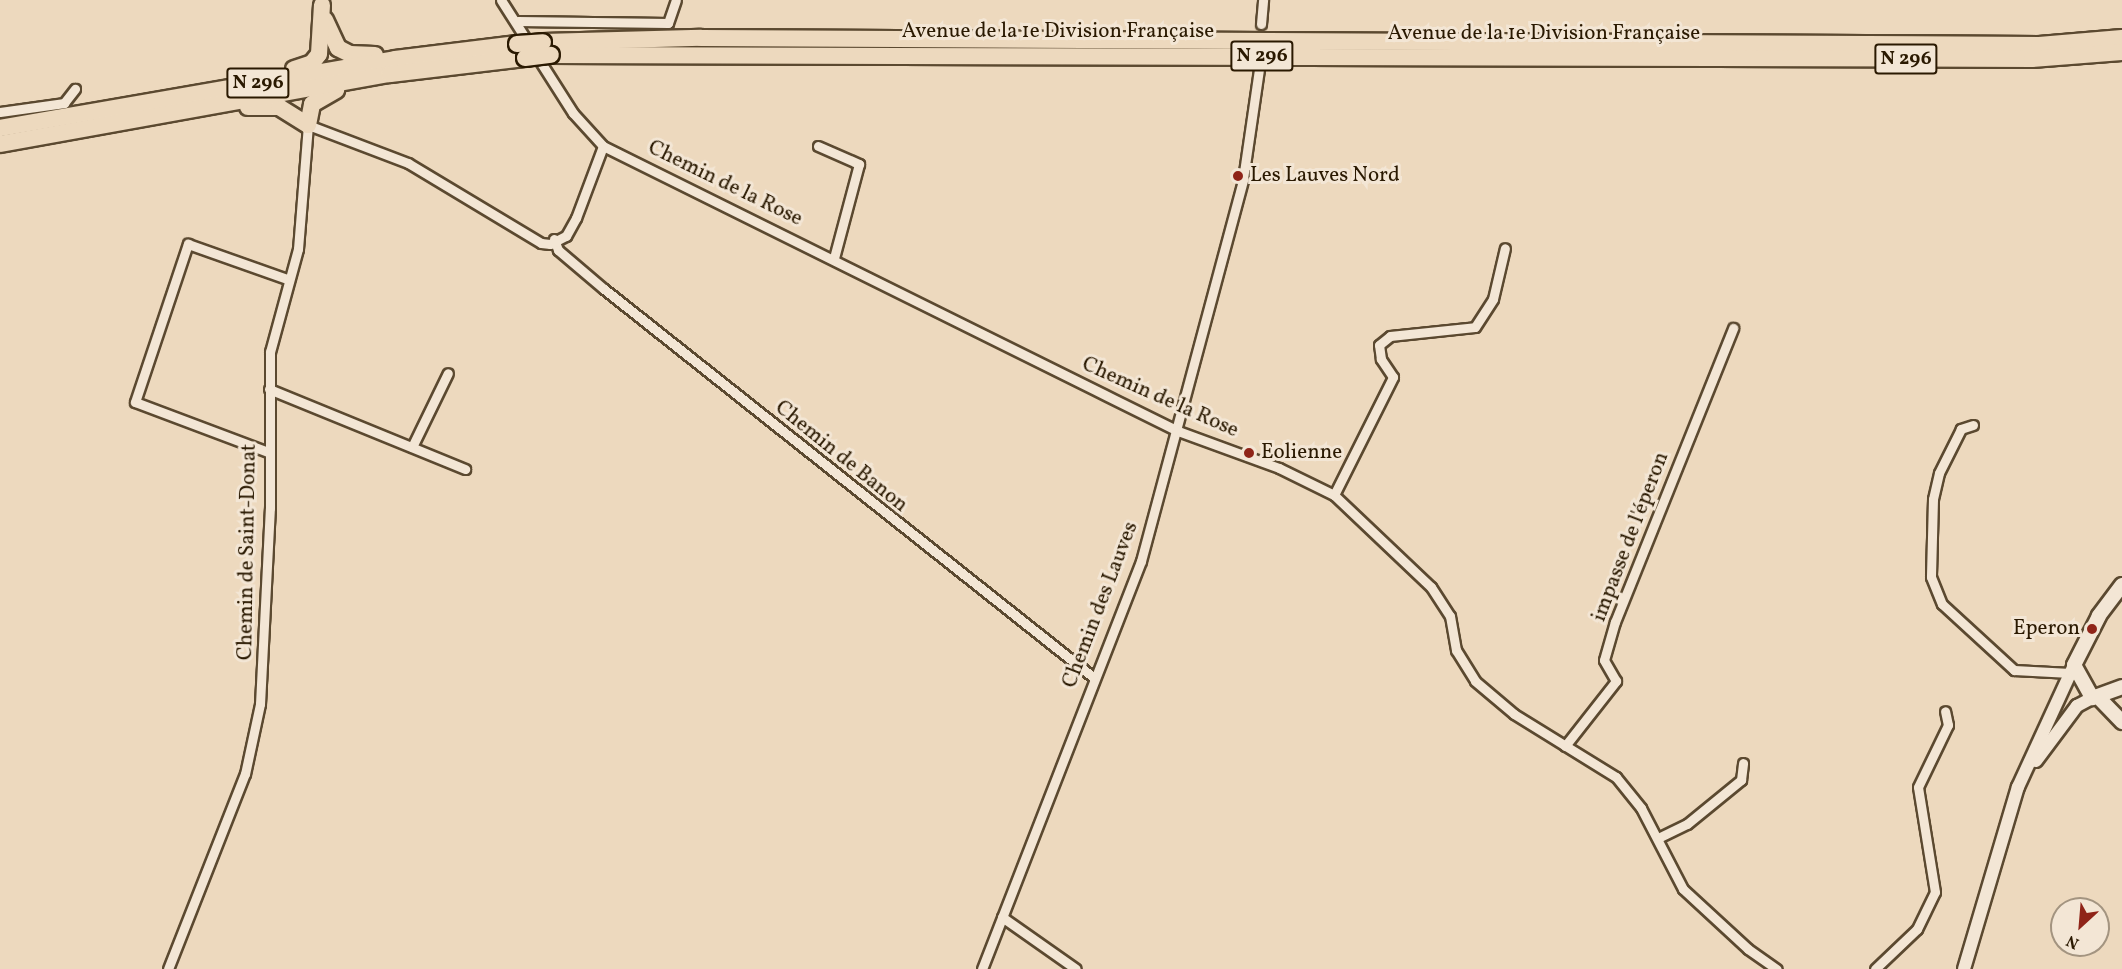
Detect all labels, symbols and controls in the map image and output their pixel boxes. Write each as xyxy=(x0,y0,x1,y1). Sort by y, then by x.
street label: Avenue de la 1e Division Française xyxy=(902,19,1214,45)
street label: Avenue de la 1e Division Française xyxy=(1388,21,1700,47)
road number: N 296 xyxy=(1229,39,1295,73)
road number: N 296 xyxy=(1873,42,1939,76)
road number: N 296 xyxy=(225,66,291,100)
street label: Chemin de la Rose xyxy=(644,136,806,232)
place label: Les Lauves Nord xyxy=(1250,163,1400,189)
marker: Les Lauves Nord xyxy=(1231,169,1245,183)
street label: Chemin de la Rose xyxy=(1078,352,1242,444)
street label: Chemin de Banon xyxy=(769,396,913,518)
place label: Eolienne xyxy=(1261,440,1342,466)
street label: Chemin de Saint-Donat xyxy=(234,444,262,660)
marker: Eolienne xyxy=(1242,446,1256,460)
street label: impasse de l'éperon xyxy=(1587,449,1675,625)
street label: Chemin des Lauves xyxy=(1058,518,1144,692)
place label: Eperon xyxy=(2013,616,2080,642)
marker: Eperon xyxy=(2085,622,2099,636)
north arrow xyxy=(2050,897,2110,957)
text: N xyxy=(2063,929,2083,954)

